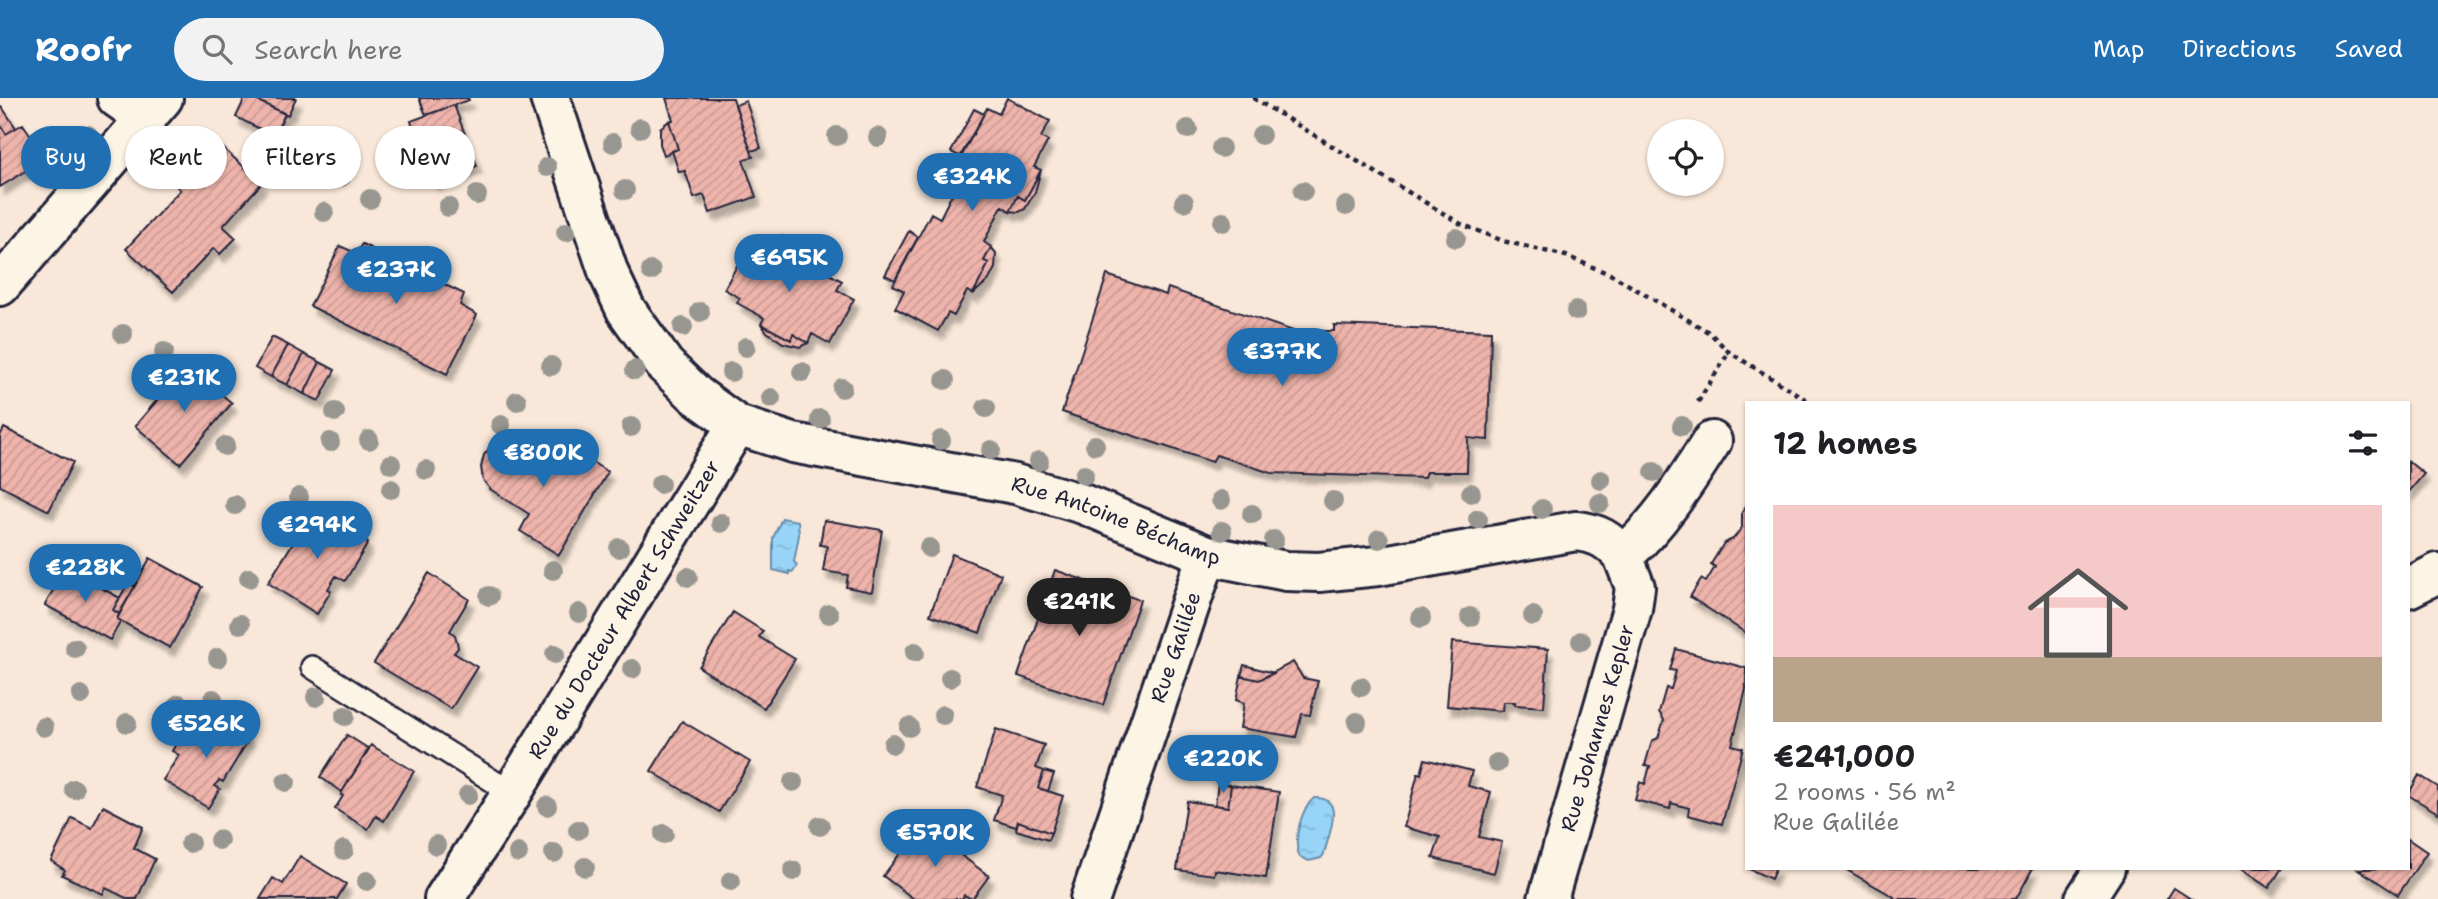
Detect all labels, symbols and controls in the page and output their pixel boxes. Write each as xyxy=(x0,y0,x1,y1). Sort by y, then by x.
search box xyxy=(174,18,664,81)
text: Roofr xyxy=(35,27,132,72)
icon: search xyxy=(198,30,236,68)
text: Search here xyxy=(254,32,403,67)
text: Map xyxy=(2093,33,2144,65)
text: Directions xyxy=(2182,33,2297,65)
text: Saved xyxy=(2335,33,2403,65)
map controls xyxy=(1647,119,1724,196)
button: locate xyxy=(1647,119,1724,196)
chip: Buy xyxy=(21,126,111,189)
chip: Rent xyxy=(125,126,227,189)
chip: Filters xyxy=(241,126,361,189)
chip: New xyxy=(375,126,475,189)
pin: €324K xyxy=(923,153,1021,213)
text: €324K xyxy=(933,161,1011,191)
pin: €695K xyxy=(740,234,838,294)
text: €695K xyxy=(750,242,828,272)
pin: €237K xyxy=(347,246,445,306)
text: €237K xyxy=(357,254,435,284)
pin: €377K xyxy=(1233,328,1331,388)
text: €377K xyxy=(1243,336,1321,366)
pin: €231K xyxy=(135,354,233,414)
text: €231K xyxy=(147,362,221,392)
text: 12 homes xyxy=(1773,423,1917,464)
icon: filters xyxy=(2344,424,2382,462)
pin: €800K xyxy=(494,430,592,489)
text: €800K xyxy=(503,437,583,467)
street label: Rue du Docteur Albert Schweitzer xyxy=(522,454,726,765)
street label: Rue Antoine Béchamp xyxy=(1008,470,1223,571)
pin: €294K xyxy=(268,502,366,561)
text: €294K xyxy=(278,509,356,539)
pin: €228K xyxy=(36,545,134,604)
icon: home xyxy=(2015,550,2141,676)
text: €228K xyxy=(45,552,125,582)
pin: €241K xyxy=(1030,578,1128,638)
text: €241K xyxy=(1043,586,1115,616)
street label: Rue Galilée xyxy=(1144,588,1208,706)
street label: Rue Johannes Kepler xyxy=(1554,621,1641,835)
pin: €526K xyxy=(157,700,255,760)
text: €526K xyxy=(167,708,245,738)
pin: €220K xyxy=(1174,736,1272,795)
text: €241,000 xyxy=(1773,736,1915,777)
text: €220K xyxy=(1183,743,1263,773)
text: 2 rooms · 56 m² xyxy=(1773,777,1956,807)
text: Rue Galilée xyxy=(1773,807,1900,837)
pin: €570K xyxy=(886,810,984,869)
text: €570K xyxy=(896,817,974,847)

